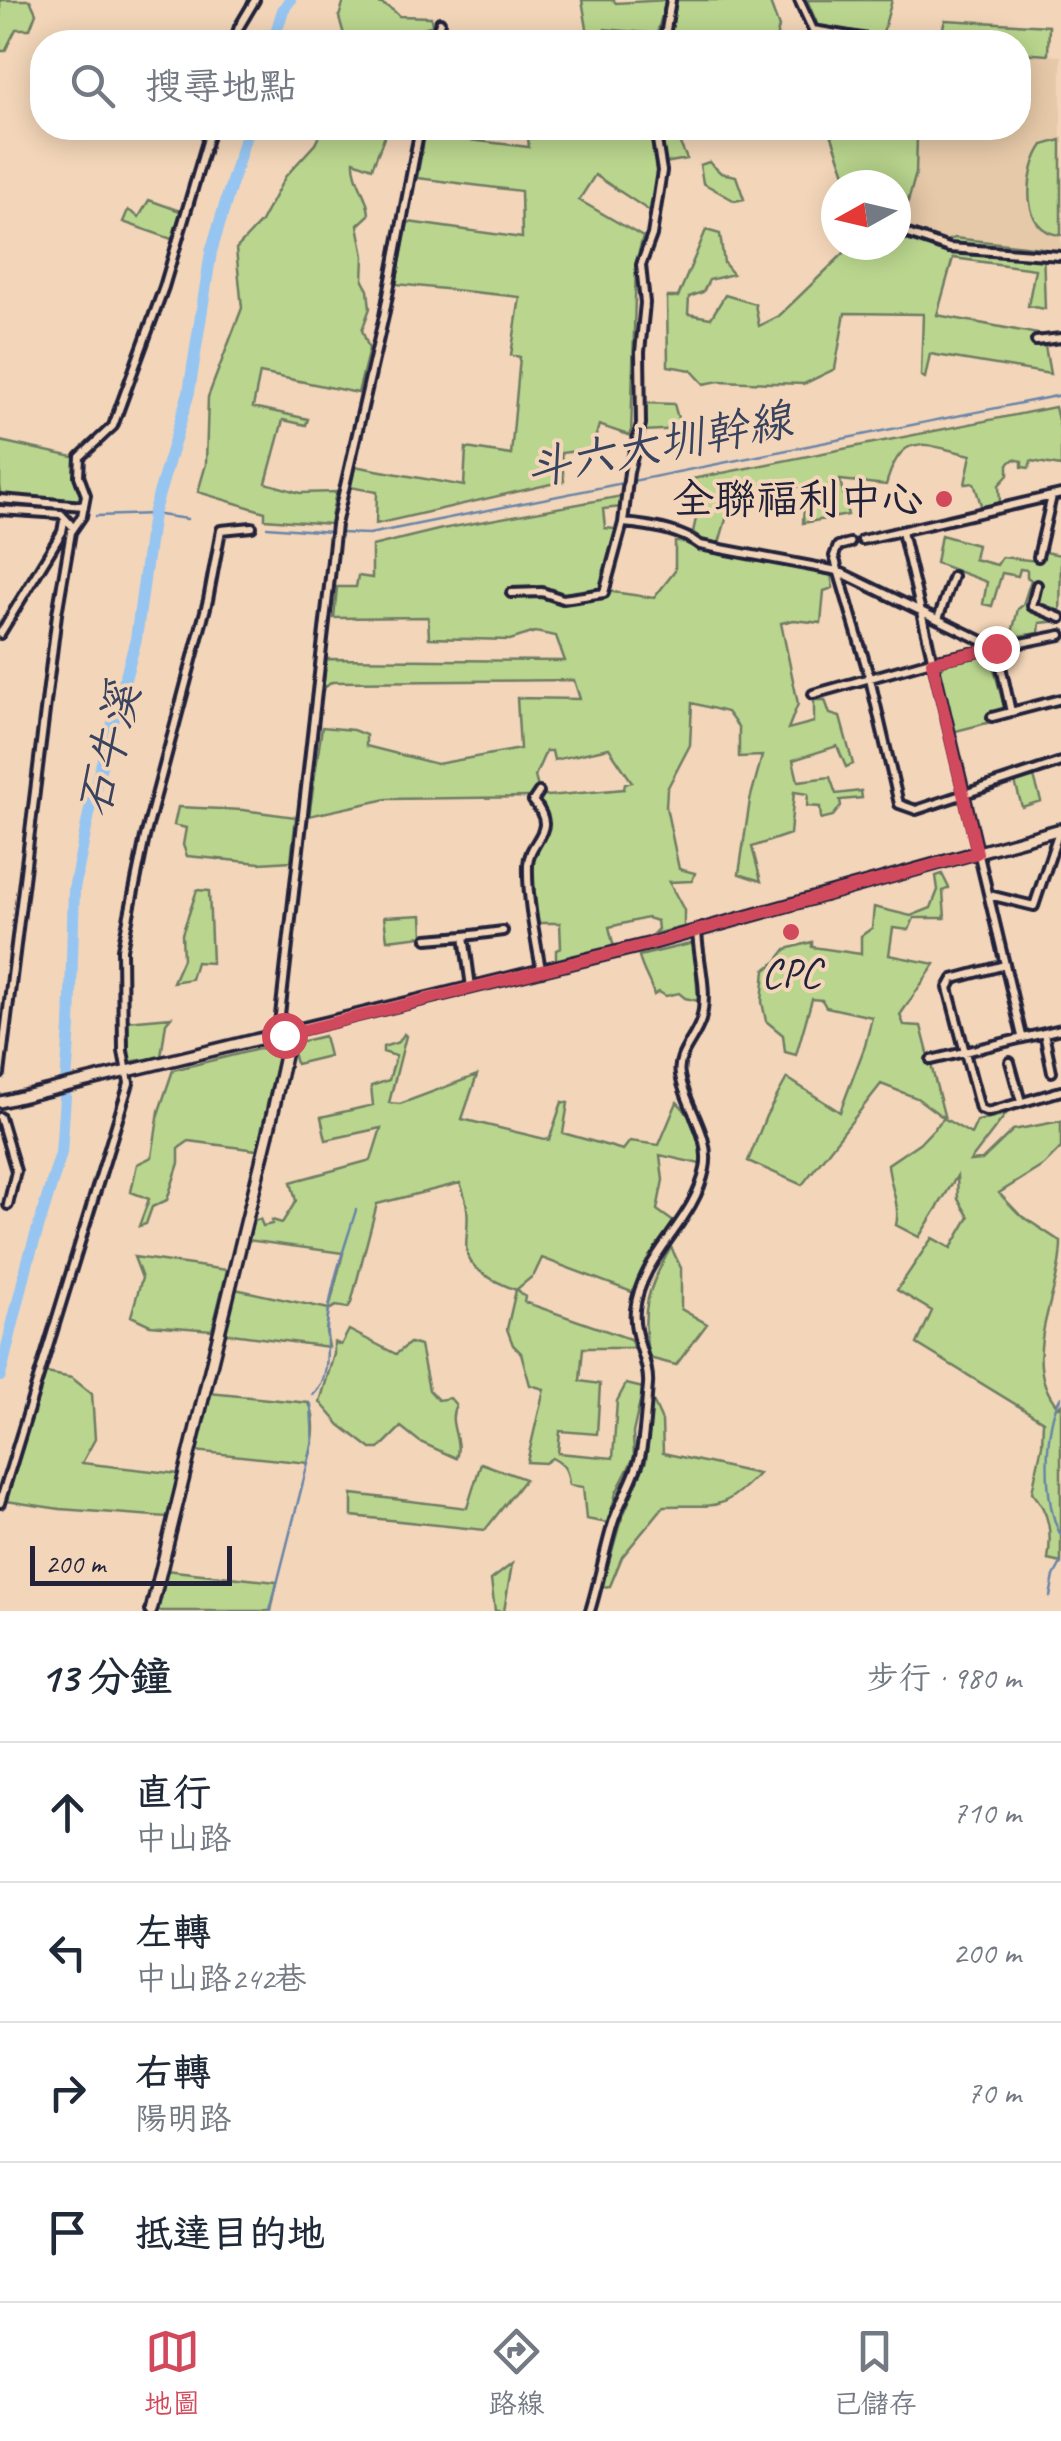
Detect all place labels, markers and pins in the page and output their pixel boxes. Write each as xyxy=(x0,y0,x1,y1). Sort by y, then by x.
place label: 全聯福利中心 xyxy=(672,473,924,526)
marker: 全聯福利中心 xyxy=(933,488,955,510)
marker: CPC xyxy=(780,921,802,943)
place label: CPC xyxy=(761,947,825,1000)

